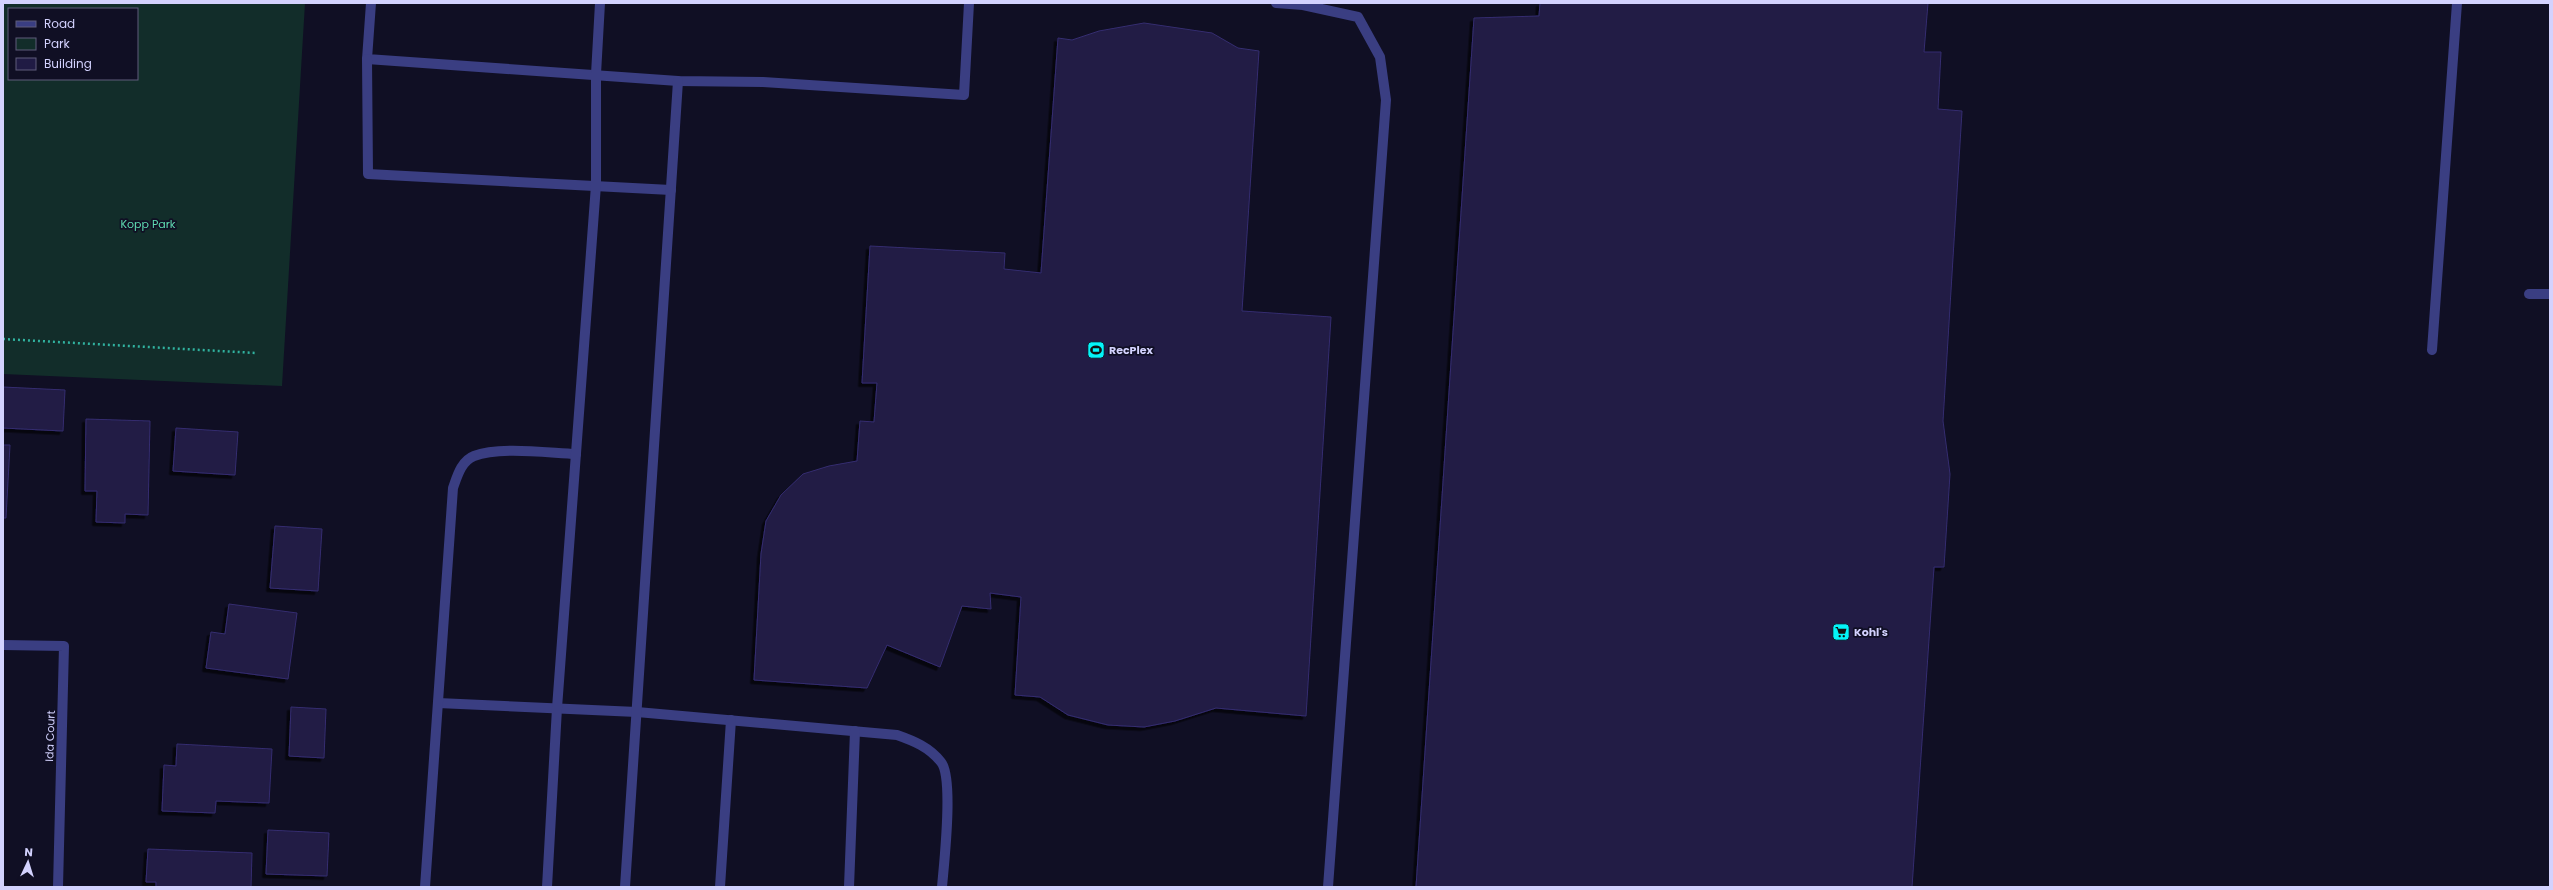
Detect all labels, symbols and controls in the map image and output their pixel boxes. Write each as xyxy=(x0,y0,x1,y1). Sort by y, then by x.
legend xyxy=(8,8,138,80)
text: Road xyxy=(44,15,75,32)
text: Park xyxy=(44,35,71,52)
text: Building xyxy=(44,55,92,72)
park label: Kopp Park xyxy=(120,216,176,232)
sports icon: RecPlex xyxy=(1086,340,1106,360)
place label: RecPlex xyxy=(1109,342,1153,358)
supermarket icon: Kohl's xyxy=(1831,622,1851,642)
place label: Kohl's xyxy=(1854,624,1888,640)
street label: Ida Court xyxy=(41,710,59,762)
north arrow xyxy=(8,842,48,882)
text: N xyxy=(24,844,33,860)

